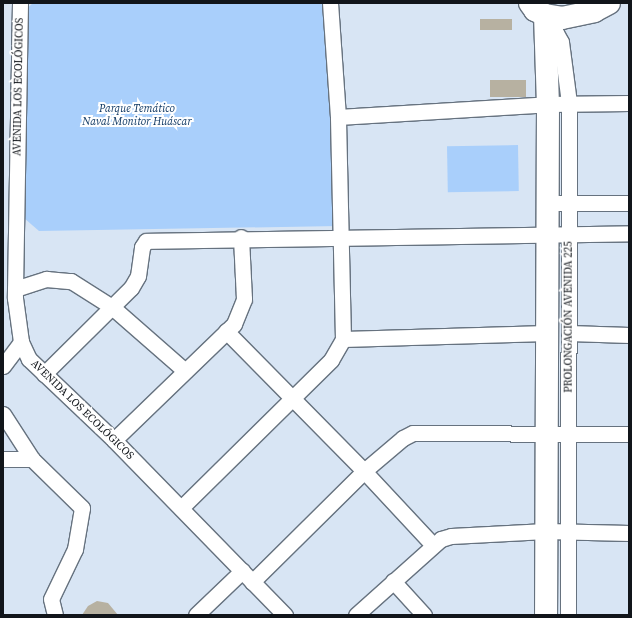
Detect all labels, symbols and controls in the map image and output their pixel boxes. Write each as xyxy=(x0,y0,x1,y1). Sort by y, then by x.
street label: AVENIDA LOS ECOLÓGICOS xyxy=(11,18,27,156)
park label: Parque Temático Naval Monitor Huáscar xyxy=(82,103,192,129)
street label: PROLONGACIÓN AVENIDA 225 xyxy=(562,241,576,393)
street label: AVENIDA LOS ECOLÓGICOS xyxy=(28,357,136,463)

